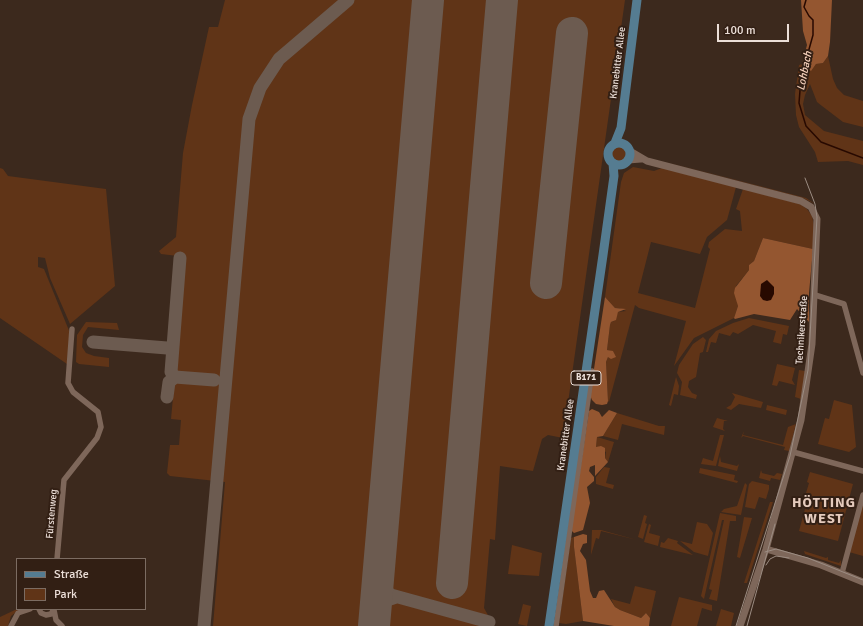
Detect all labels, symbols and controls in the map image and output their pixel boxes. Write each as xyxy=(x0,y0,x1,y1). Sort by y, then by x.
scale bar xyxy=(719,16,791,42)
text: 100 m xyxy=(724,23,756,38)
street label: Kranebitter Allee xyxy=(608,26,628,100)
water label: Lohbach xyxy=(795,50,815,92)
street label: Technikerstraße xyxy=(794,295,810,365)
road number: B171 xyxy=(571,371,601,385)
street label: Kranebitter Allee xyxy=(555,398,577,472)
street label: Fürstenweg xyxy=(44,489,60,539)
district label: HÖTTING WEST xyxy=(792,495,856,528)
legend xyxy=(16,558,146,610)
text: Straße xyxy=(54,567,89,582)
text: Park xyxy=(54,587,77,602)

